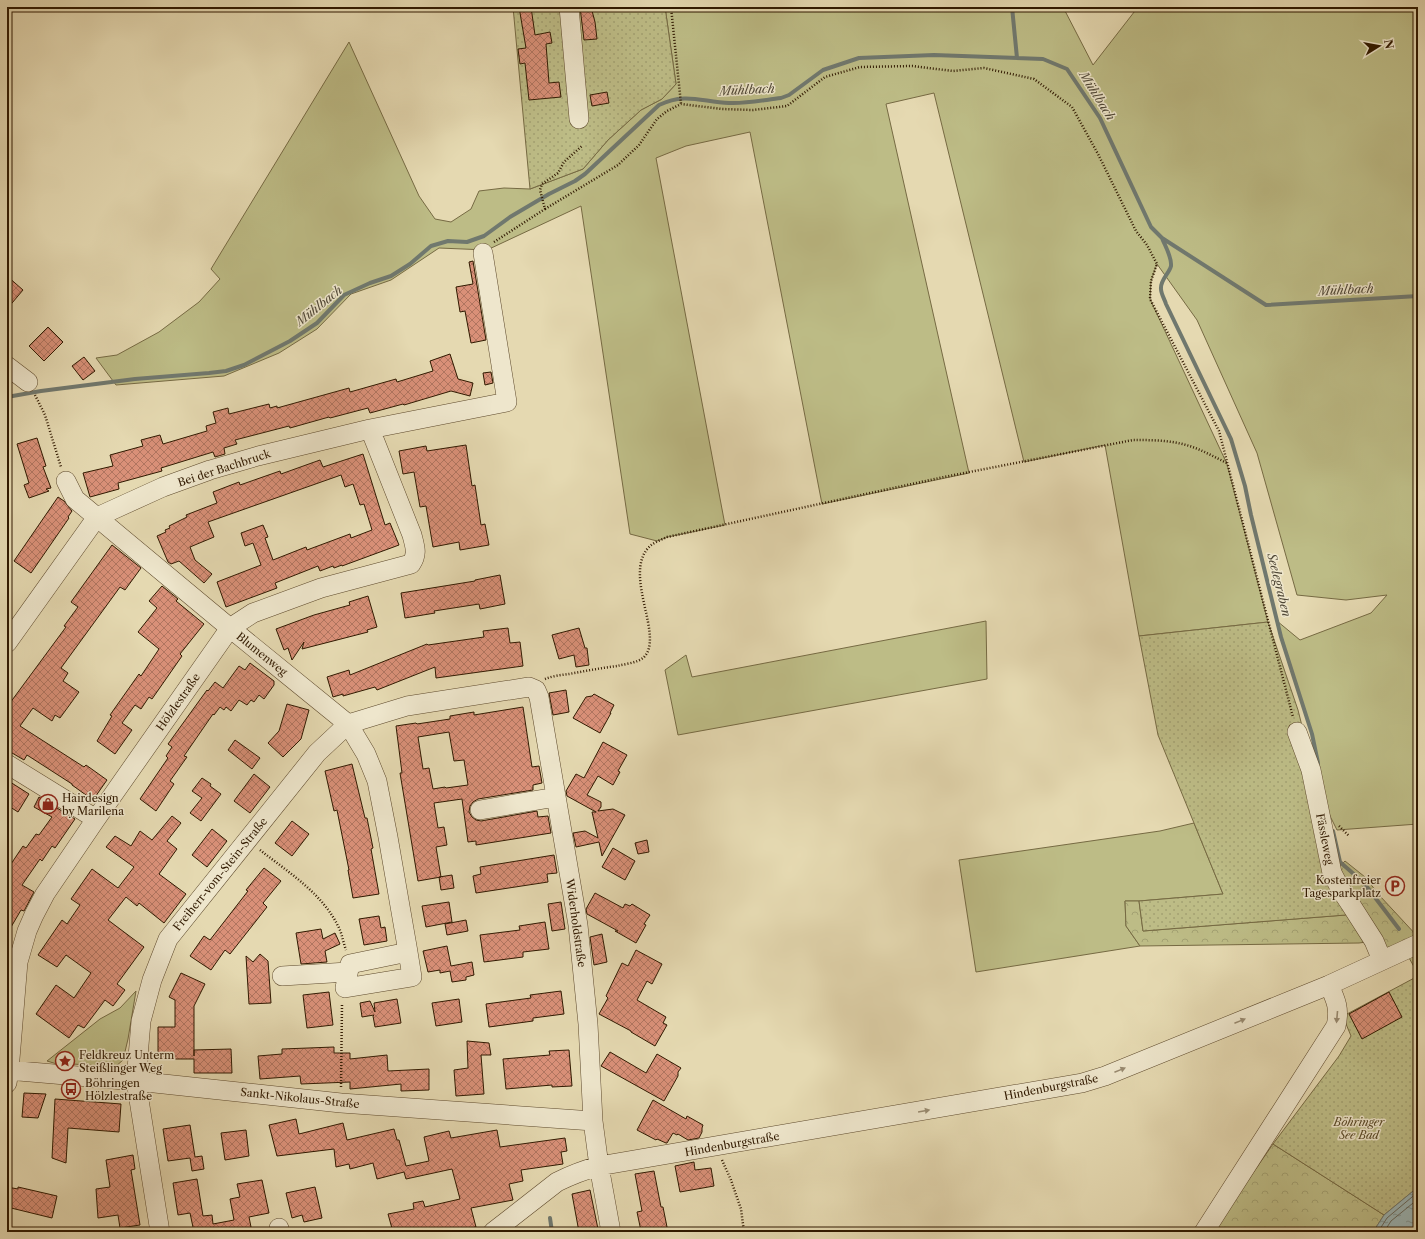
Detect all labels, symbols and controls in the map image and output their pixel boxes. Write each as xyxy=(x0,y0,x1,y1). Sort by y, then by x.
north arrow xyxy=(1359,26,1399,66)
text: N xyxy=(1381,38,1397,51)
water label: Mühlbach xyxy=(1075,67,1119,123)
water label: Mühlbach xyxy=(717,81,775,99)
water label: Mühlbach xyxy=(1316,281,1374,299)
water label: Mühlbach xyxy=(291,282,345,330)
street label: Bei der Bachbruck xyxy=(176,446,273,490)
water label: Seelegraben xyxy=(1264,551,1295,618)
street label: Blumenweg xyxy=(234,629,290,679)
street label: Hölzlestraße xyxy=(153,671,203,733)
place label: Hairdesign by Marilena xyxy=(62,791,124,818)
shop icon: Hairdesign by Marilena xyxy=(37,793,59,815)
street label: Fässleweg xyxy=(1313,812,1337,866)
street label: Freiherr-vom-Stein-Straße xyxy=(170,814,270,934)
place label: Kostenfreier Tagesparkplatz xyxy=(1302,873,1381,900)
parking icon: Kostenfreier Tagesparkplatz xyxy=(1384,875,1406,897)
street label: Widerholdstraße xyxy=(563,877,589,968)
one-way arrow xyxy=(1334,1010,1341,1023)
one-way arrow xyxy=(1234,1018,1246,1024)
place label: Feldkreuz Unterm Steißlinger Weg xyxy=(79,1048,175,1075)
place icon: Feldkreuz Unterm Steißlinger Weg xyxy=(54,1050,76,1072)
one-way arrow xyxy=(1114,1067,1126,1073)
street label: Hindenburgstraße xyxy=(1003,1071,1099,1103)
place label: Böhringen Hölzlestraße xyxy=(85,1076,152,1103)
bus stop icon: Böhringen Hölzlestraße xyxy=(60,1078,82,1100)
street label: Sankt-Nikolaus-Straße xyxy=(240,1085,360,1111)
one-way arrow xyxy=(918,1108,930,1114)
park label: Böhringer See Bad xyxy=(1333,1115,1385,1142)
street label: Hindenburgstraße xyxy=(684,1129,780,1159)

